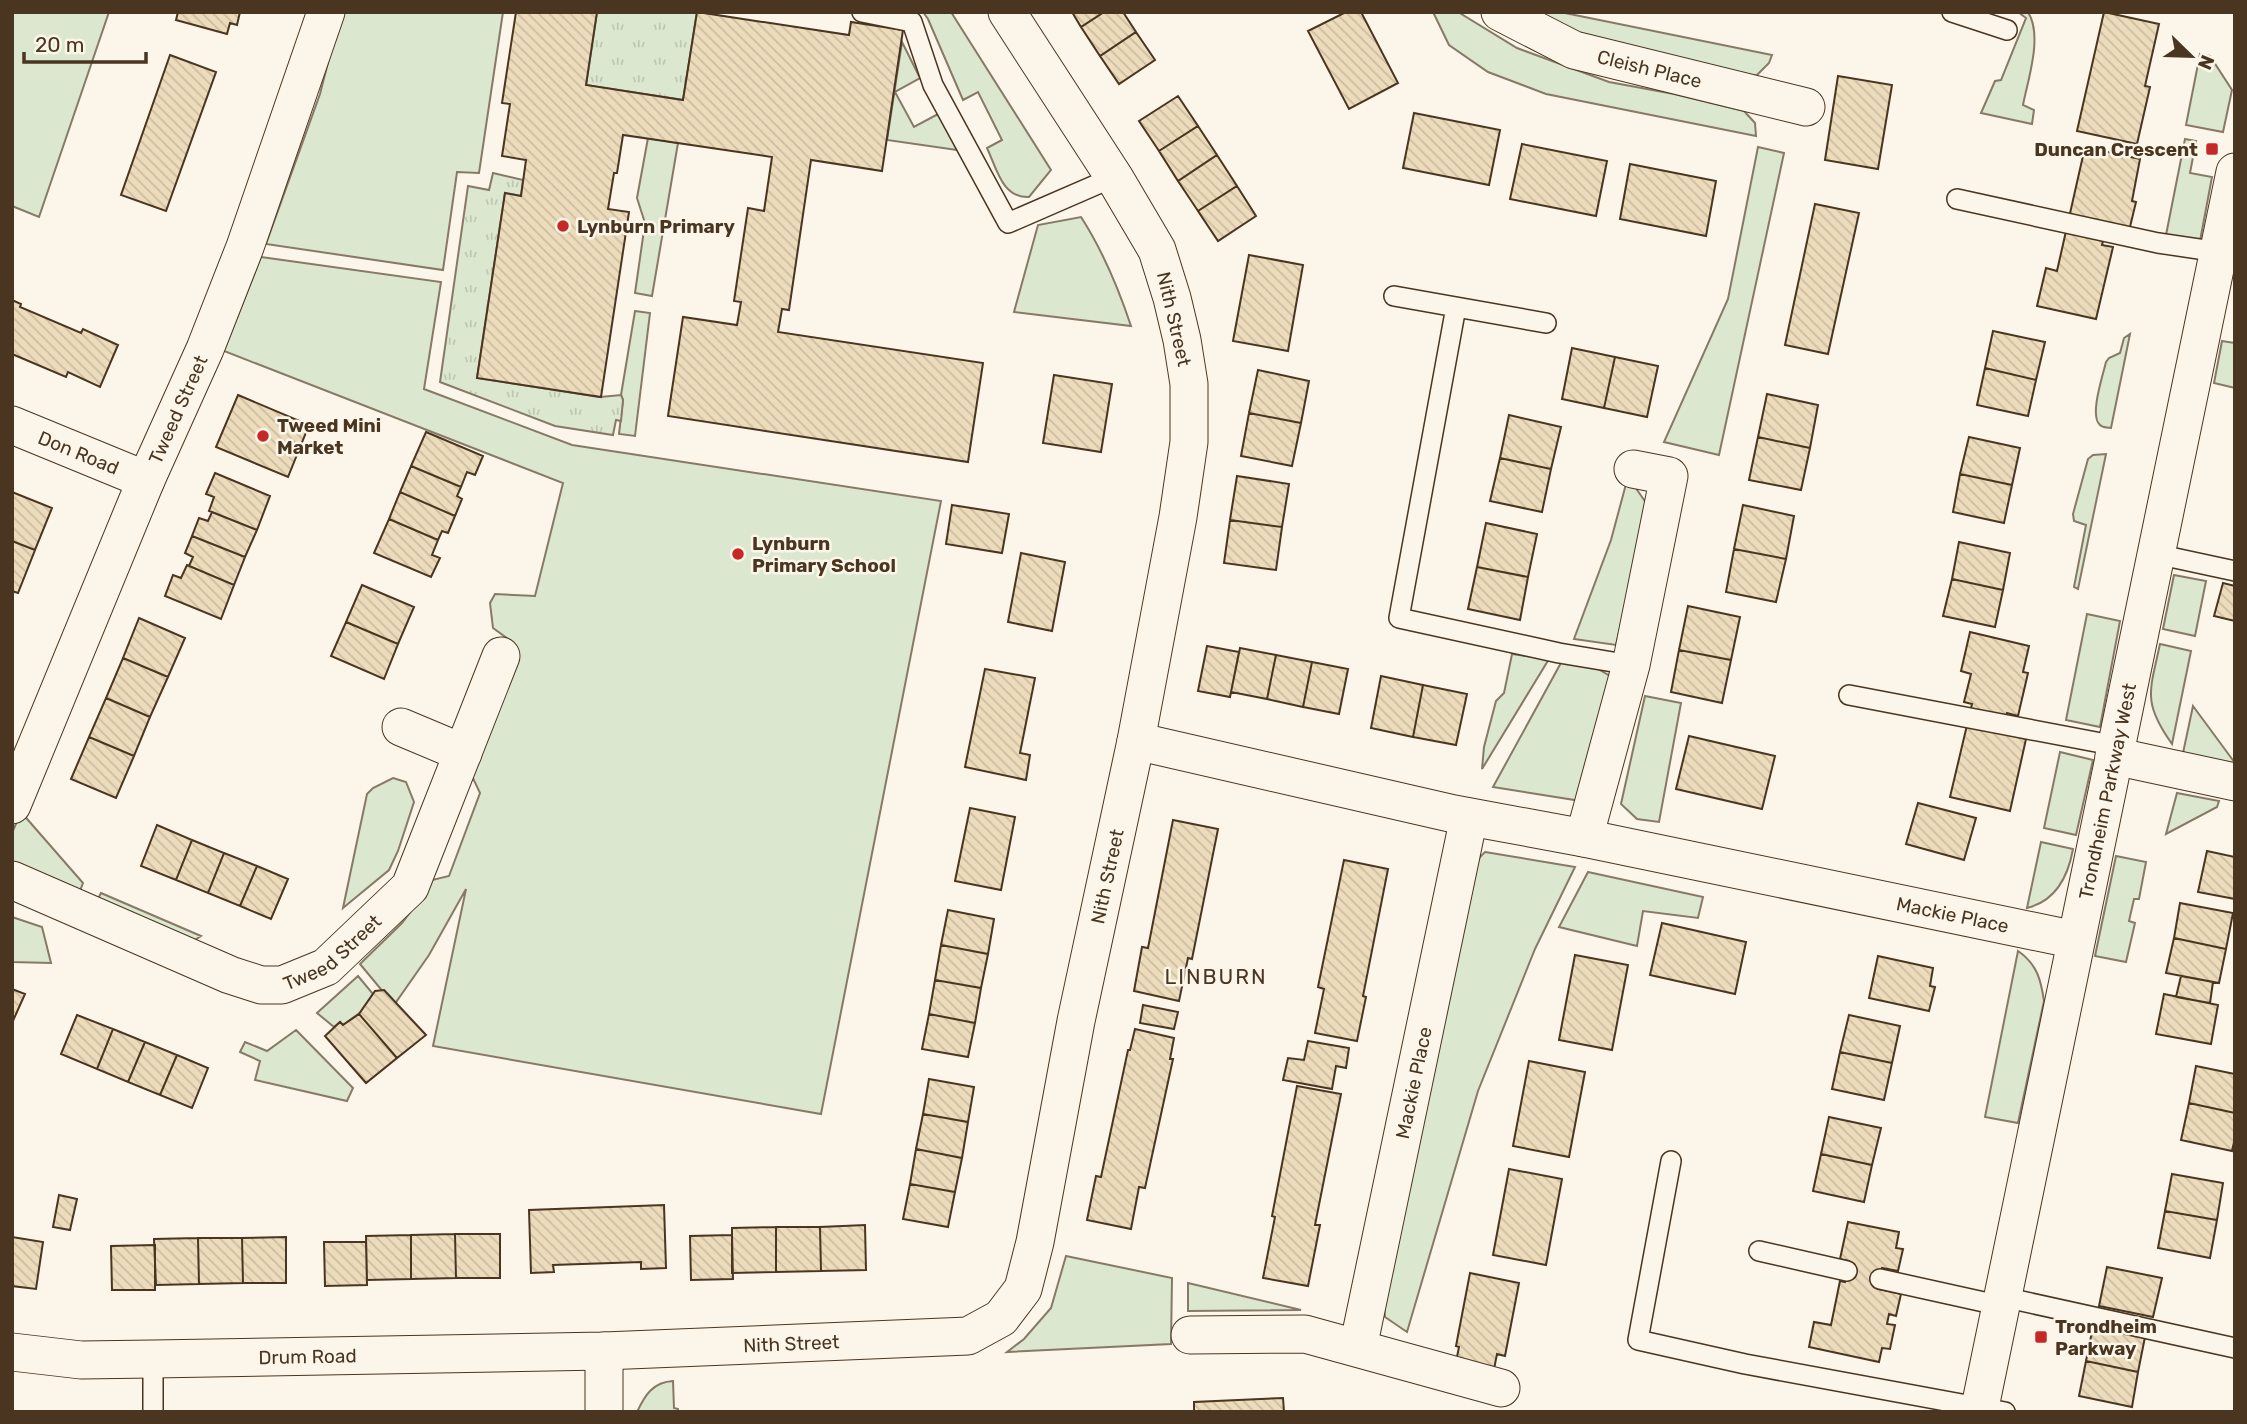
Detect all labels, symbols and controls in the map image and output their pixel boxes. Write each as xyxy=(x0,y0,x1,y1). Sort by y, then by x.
scale bar xyxy=(24,21,147,65)
north arrow xyxy=(2156,21,2226,91)
text: 20 m xyxy=(35,32,84,57)
street label: Cleish Place xyxy=(1595,45,1704,92)
text: N xyxy=(2193,52,2219,73)
place label: Duncan Crescent xyxy=(2034,138,2198,161)
marker: Duncan Crescent xyxy=(2204,141,2220,157)
place label: Lynburn Primary xyxy=(577,215,735,238)
marker: Lynburn Primary xyxy=(555,218,571,234)
street label: Nith Street xyxy=(1152,269,1196,369)
street label: Tweed Street xyxy=(143,351,213,467)
place label: Tweed Mini Market xyxy=(277,414,381,459)
street label: Don Road xyxy=(35,426,122,479)
marker: Tweed Mini Market xyxy=(255,428,271,444)
place label: Lynburn Primary School xyxy=(752,532,896,577)
marker: Lynburn Primary School xyxy=(730,546,746,562)
street label: Trondheim Parkway West xyxy=(2074,680,2141,901)
street label: Nith Street xyxy=(1086,826,1128,926)
street label: Mackie Place xyxy=(1894,892,2011,937)
street label: Tweed Street xyxy=(280,909,386,995)
district label: LINBURN xyxy=(1164,964,1268,989)
street label: Mackie Place xyxy=(1391,1024,1436,1141)
place label: Trondheim Parkway xyxy=(2055,1315,2157,1360)
marker: Trondheim Parkway xyxy=(2033,1329,2049,1345)
street label: Nith Street xyxy=(743,1330,841,1357)
street label: Drum Road xyxy=(258,1344,357,1369)

